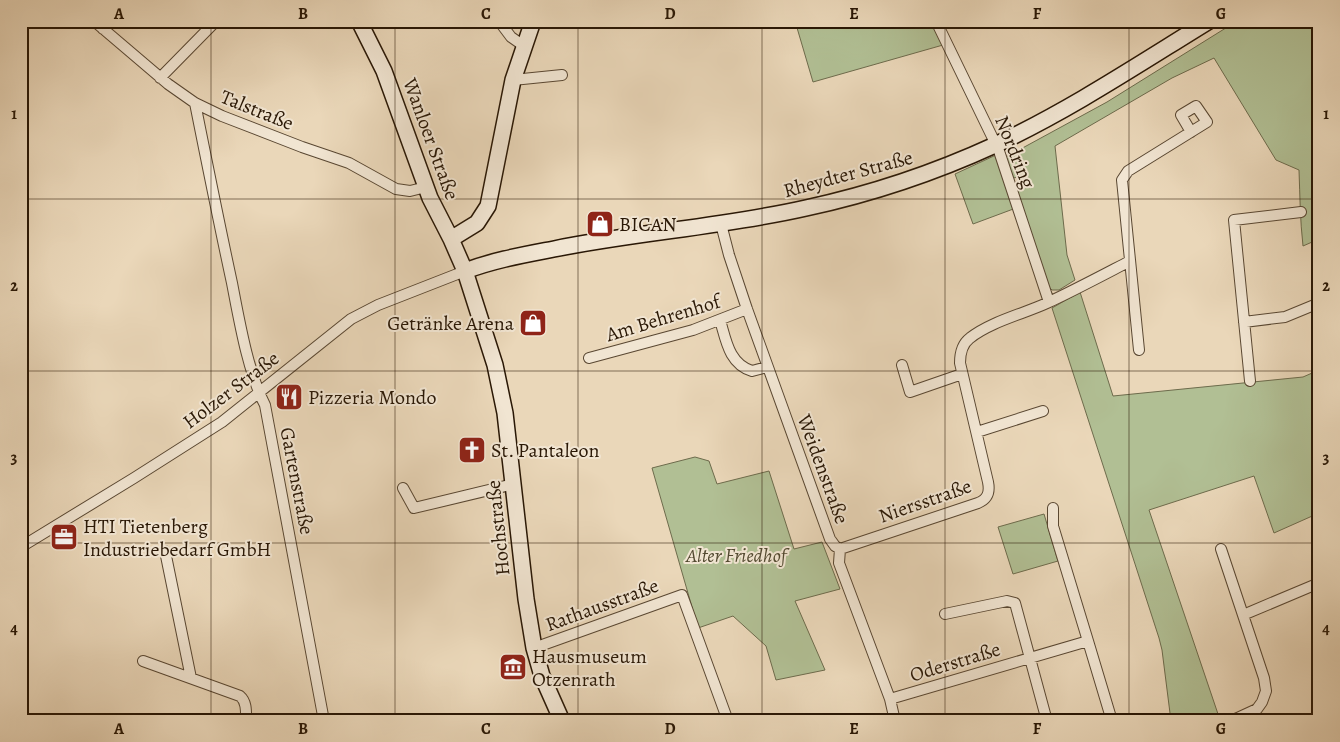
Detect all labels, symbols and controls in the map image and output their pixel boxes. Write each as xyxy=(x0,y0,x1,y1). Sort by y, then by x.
text: A xyxy=(113,3,125,25)
text: B xyxy=(298,3,308,25)
text: C xyxy=(481,3,491,25)
text: D xyxy=(664,3,676,25)
text: E xyxy=(849,3,859,25)
text: F xyxy=(1033,3,1042,25)
text: G xyxy=(1216,3,1226,25)
street label: Wanloer Straße xyxy=(396,74,466,204)
street label: Talstraße xyxy=(217,83,297,137)
text: 1 xyxy=(11,103,17,125)
text: 1 xyxy=(1323,103,1329,125)
street label: Nordring xyxy=(988,112,1042,192)
street label: Rheydter Straße xyxy=(780,144,916,204)
shop icon: BICAN xyxy=(585,209,615,239)
place label: BICAN xyxy=(619,211,677,238)
text: 2 xyxy=(10,275,18,297)
text: 2 xyxy=(1322,275,1330,297)
street label: Am Behrenhof xyxy=(602,287,727,348)
shop icon: Getränke Arena xyxy=(518,308,548,338)
place label: Getränke Arena xyxy=(387,310,515,337)
street label: Holzer Straße xyxy=(177,345,285,435)
restaurant icon: Pizzeria Mondo xyxy=(274,382,304,412)
place label: Pizzeria Mondo xyxy=(308,384,437,411)
street label: Weidenstraße xyxy=(790,410,855,527)
street label: Gartenstraße xyxy=(273,425,321,537)
church icon: St. Pantaleon xyxy=(457,435,487,465)
place label: St. Pantaleon xyxy=(491,437,599,464)
text: 3 xyxy=(11,447,18,469)
text: 3 xyxy=(1323,447,1330,469)
street label: Niersstraße xyxy=(875,472,975,530)
street label: Hochstraße xyxy=(480,479,516,577)
place label: HTI Tietenberg Industriebedarf GmbH xyxy=(83,513,271,563)
office icon: HTI Tietenberg Industriebedarf GmbH xyxy=(49,522,79,552)
park label: Alter Friedhof xyxy=(685,542,790,569)
street label: Rathausstraße xyxy=(542,572,662,638)
text: 4 xyxy=(10,618,18,640)
text: 4 xyxy=(1322,618,1330,640)
street label: Oderstraße xyxy=(906,635,1004,689)
place label: Hausmuseum Otzenrath xyxy=(532,643,647,693)
museum icon: Hausmuseum Otzenrath xyxy=(498,652,528,682)
text: A xyxy=(113,718,125,740)
text: B xyxy=(298,718,308,740)
text: C xyxy=(481,718,491,740)
text: D xyxy=(664,718,676,740)
text: E xyxy=(849,718,859,740)
text: F xyxy=(1033,718,1042,740)
text: G xyxy=(1216,718,1226,740)

